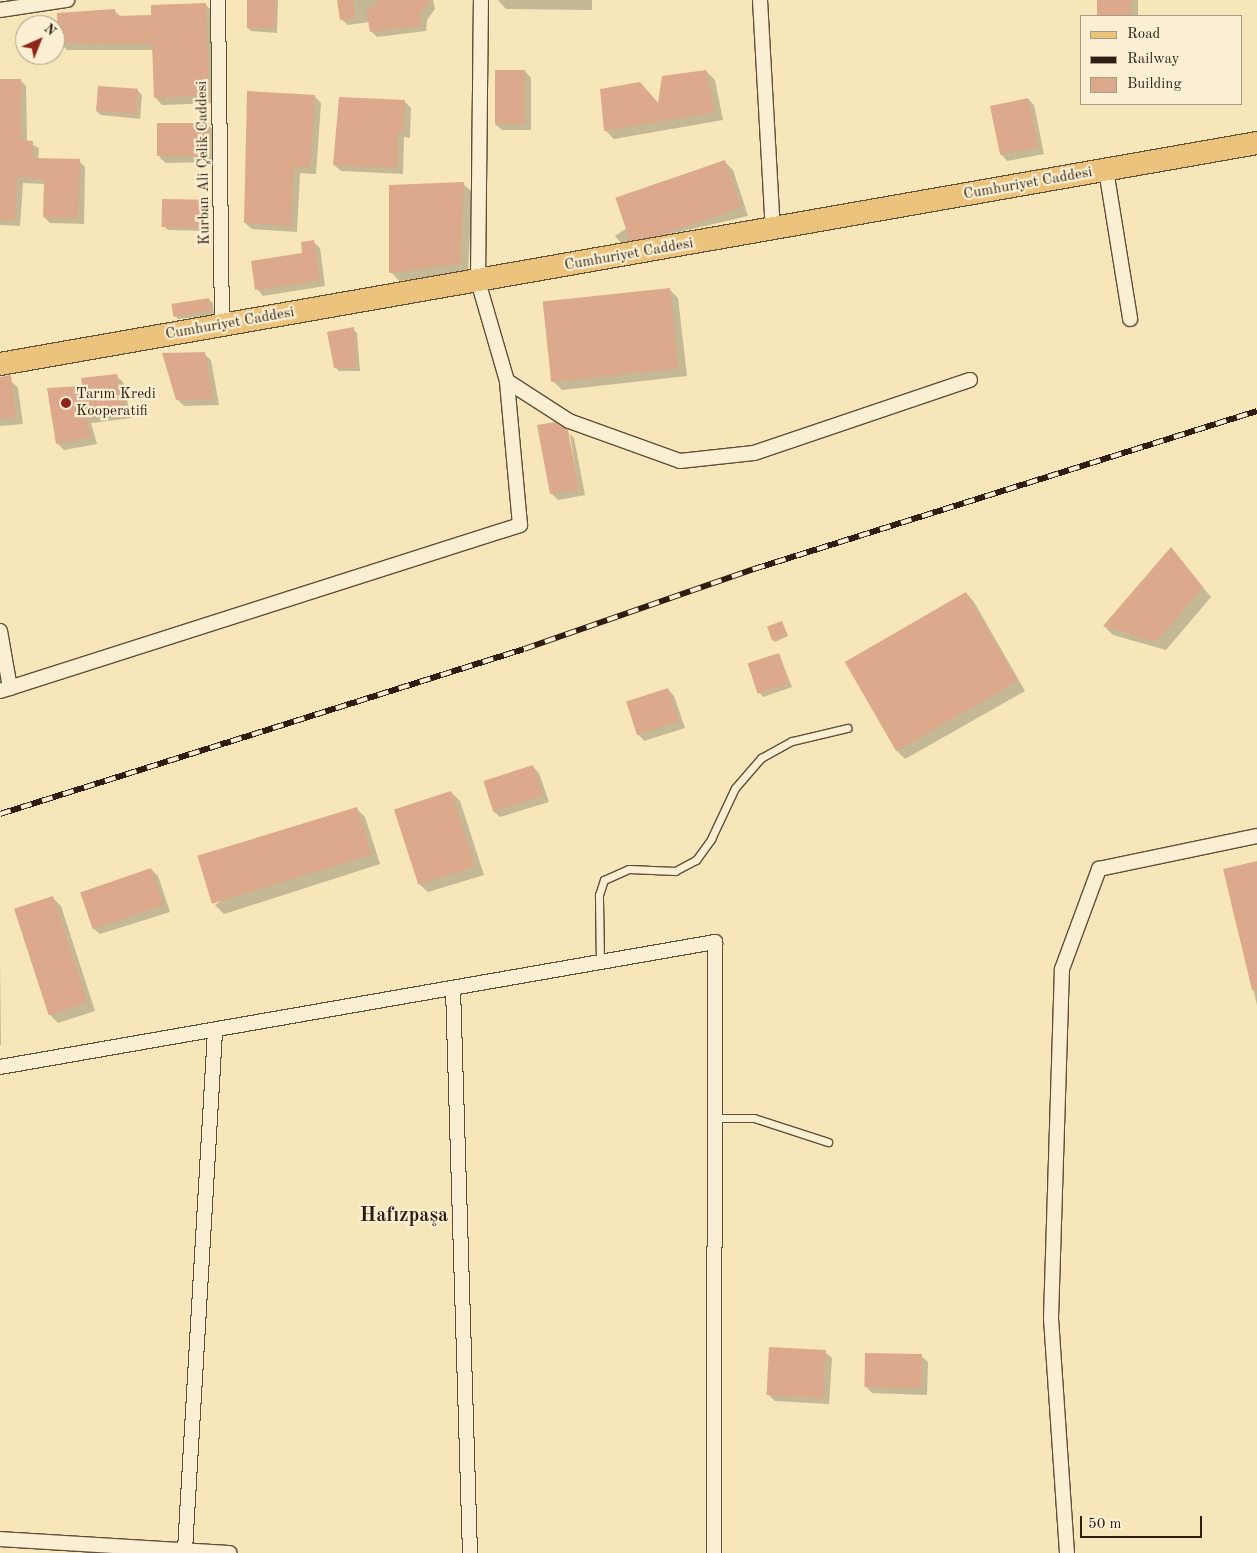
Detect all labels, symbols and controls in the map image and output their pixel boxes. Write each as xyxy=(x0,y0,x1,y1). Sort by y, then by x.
north arrow xyxy=(15,15,65,65)
legend xyxy=(1080,15,1242,105)
text: N xyxy=(41,21,58,39)
text: Road xyxy=(1127,27,1160,42)
text: Railway xyxy=(1127,52,1180,67)
text: Building xyxy=(1127,77,1182,92)
street label: Kurban Ali Çelik Caddesi xyxy=(194,81,214,245)
street label: Cumhuriyet Caddesi xyxy=(962,164,1094,204)
street label: Cumhuriyet Caddesi xyxy=(563,235,695,275)
street label: Cumhuriyet Caddesi xyxy=(164,304,296,344)
place label: Tarım Kredi Kooperatifi xyxy=(76,385,156,420)
marker: Tarım Kredi Kooperatifi xyxy=(60,397,72,409)
district label: Hafızpaşa xyxy=(360,1204,448,1228)
scale bar xyxy=(1082,1506,1204,1538)
text: 50 m xyxy=(1088,1517,1122,1532)

